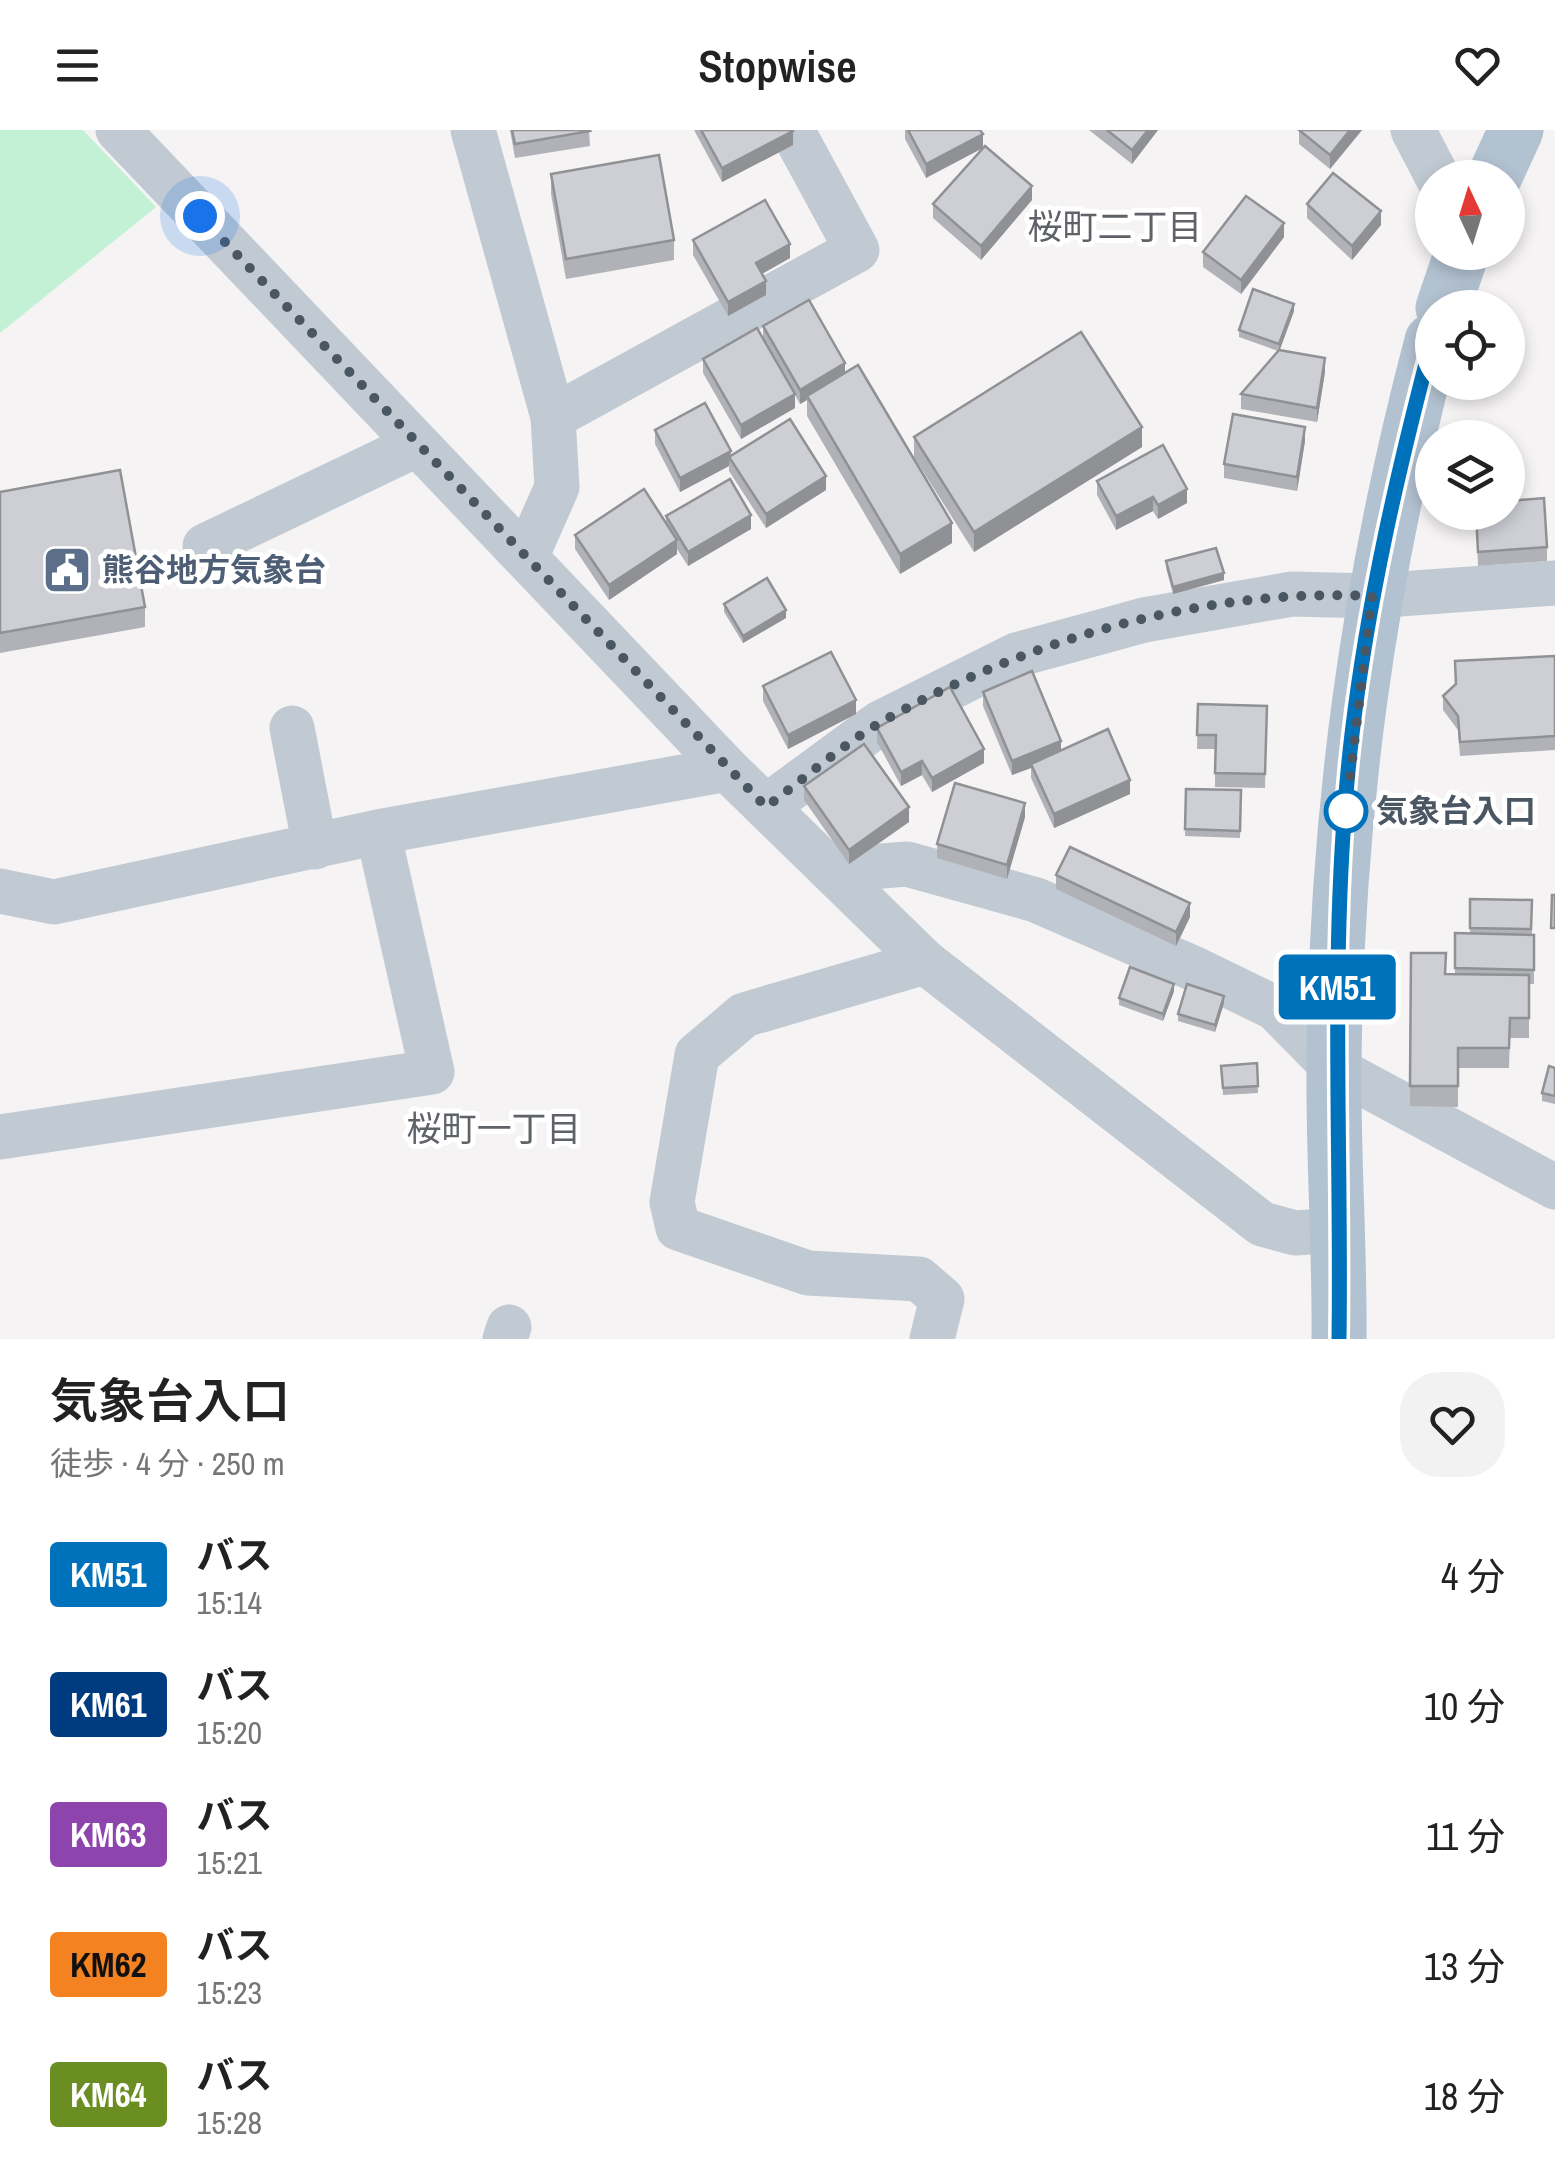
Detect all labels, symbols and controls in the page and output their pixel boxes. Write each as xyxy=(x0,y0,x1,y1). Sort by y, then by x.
text: Stopwise xyxy=(698,35,857,96)
icon: menu xyxy=(50,38,105,93)
icon: heart xyxy=(1450,38,1505,93)
north arrow xyxy=(1415,160,1525,270)
map controls xyxy=(1415,160,1525,530)
your location xyxy=(175,191,225,241)
district label: 桜町二丁目 xyxy=(1027,203,1203,250)
button: locate xyxy=(1415,290,1525,400)
button: layers xyxy=(1415,420,1525,530)
public building icon: 熊谷地方気象台 xyxy=(41,544,93,596)
place label: 熊谷地方気象台 xyxy=(102,548,326,591)
place label: 気象台入口 xyxy=(1376,789,1536,832)
marker: 気象台入口 xyxy=(1325,790,1367,832)
line badge: KM51 xyxy=(1267,954,1407,1020)
text: KM51 xyxy=(1299,964,1375,1011)
district label: 桜町一丁目 xyxy=(406,1105,582,1152)
text: 気象台入口 xyxy=(50,1368,290,1433)
button: heart xyxy=(1400,1372,1505,1477)
text: 徒歩 · 4 分 · 250 m xyxy=(50,1442,285,1485)
text: バス xyxy=(197,1530,273,1581)
text: KM51 xyxy=(70,1551,147,1598)
text: 4 分 xyxy=(1441,1551,1505,1602)
text: 15:14 xyxy=(197,1581,262,1624)
text: バス xyxy=(197,1660,273,1711)
text: KM61 xyxy=(70,1681,147,1728)
text: 10 分 xyxy=(1424,1681,1505,1732)
text: 15:20 xyxy=(197,1711,262,1754)
text: バス xyxy=(197,1790,273,1841)
text: KM63 xyxy=(70,1811,147,1858)
text: 11 分 xyxy=(1426,1811,1505,1862)
text: 15:21 xyxy=(197,1841,262,1884)
text: バス xyxy=(197,1920,273,1971)
text: KM62 xyxy=(70,1941,147,1988)
text: 13 分 xyxy=(1424,1941,1505,1992)
text: 15:23 xyxy=(197,1971,262,2014)
text: バス xyxy=(197,2050,273,2101)
text: KM64 xyxy=(70,2071,147,2118)
text: 18 分 xyxy=(1424,2071,1505,2122)
text: 15:28 xyxy=(197,2101,262,2144)

